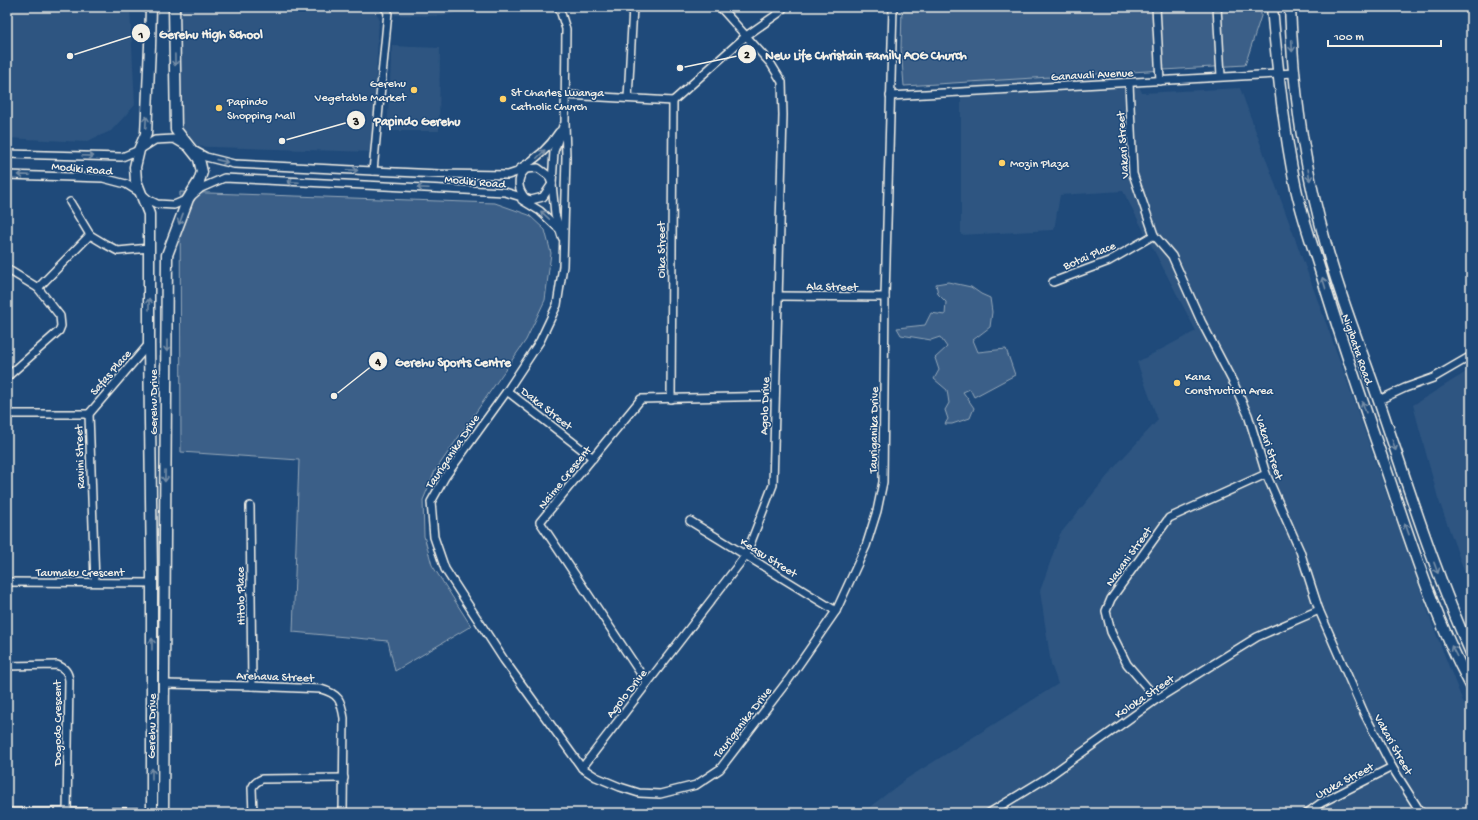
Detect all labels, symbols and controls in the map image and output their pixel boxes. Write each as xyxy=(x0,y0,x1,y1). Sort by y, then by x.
callout: Gerehu High School xyxy=(131,21,271,46)
scale bar xyxy=(1328,22,1441,48)
text: Gerehu High School xyxy=(159,28,263,43)
text: 1 xyxy=(138,29,144,43)
text: 100 m xyxy=(1333,31,1364,45)
one-way arrow xyxy=(1289,39,1296,52)
callout: New Life Christain Family AOG Church xyxy=(737,41,975,66)
text: New Life Christain Family AOG Church xyxy=(765,48,967,64)
text: 2 xyxy=(744,49,750,63)
one-way arrow xyxy=(171,53,179,66)
street label: Ganavali Avenue xyxy=(1050,67,1135,85)
place label: Gerehu Vegetable Market xyxy=(314,78,407,106)
marker: Gerehu Vegetable Market xyxy=(409,85,419,95)
place label: St Charles Lwanga Catholic Church xyxy=(511,87,604,115)
marker: St Charles Lwanga Catholic Church xyxy=(498,94,508,104)
place label: Papindo Shopping Mall xyxy=(226,96,296,124)
marker: Papindo Shopping Mall xyxy=(214,103,224,113)
callout: Papindo Gerehu xyxy=(346,108,469,133)
street label: Vakari Street xyxy=(1115,110,1133,180)
text: Papindo Gerehu xyxy=(373,115,461,131)
one-way arrow xyxy=(143,116,150,129)
text: 3 xyxy=(352,116,359,130)
one-way arrow xyxy=(536,149,546,159)
one-way arrow xyxy=(81,152,94,160)
one-way arrow xyxy=(215,158,228,166)
marker: Mozin Plaza xyxy=(997,158,1007,168)
place label: Mozin Plaza xyxy=(1010,158,1069,172)
street label: Modiki Road xyxy=(51,160,114,180)
one-way arrow xyxy=(345,166,358,174)
one-way arrow xyxy=(1305,168,1313,181)
one-way arrow xyxy=(18,171,31,179)
street label: Modiki Road xyxy=(444,173,507,193)
one-way arrow xyxy=(287,178,300,185)
one-way arrow xyxy=(417,185,430,192)
one-way arrow xyxy=(540,211,550,220)
one-way arrow xyxy=(176,212,184,224)
street label: Oika Street xyxy=(656,221,670,278)
street label: Botai Place xyxy=(1061,239,1119,275)
one-way arrow xyxy=(1320,277,1327,290)
street label: Ala Street xyxy=(806,281,859,295)
one-way arrow xyxy=(145,298,153,311)
street label: Nigibata Road xyxy=(1338,313,1375,388)
one-way arrow xyxy=(163,339,171,352)
street label: Safas Place xyxy=(88,347,136,399)
callout: Gerehu Sports Centre xyxy=(368,349,519,374)
text: 4 xyxy=(374,356,381,370)
text: Gerehu Sports Centre xyxy=(395,356,512,372)
street label: Gerehu Drive xyxy=(148,369,162,435)
place label: Kana Construction Area xyxy=(1185,371,1273,399)
street label: Agolo Drive xyxy=(758,376,774,435)
marker: Kana Construction Area xyxy=(1172,378,1182,388)
street label: Daka Street xyxy=(517,385,575,435)
street label: Tauriganika Drive xyxy=(867,386,883,474)
one-way arrow xyxy=(1360,401,1368,413)
street label: Tauriganika Drive xyxy=(423,412,484,493)
street label: Vakari Street xyxy=(1251,413,1285,483)
street label: Ravini Street xyxy=(73,424,89,489)
one-way arrow xyxy=(1391,439,1398,452)
street label: Naime Crescent xyxy=(536,443,596,513)
one-way arrow xyxy=(162,469,169,482)
one-way arrow xyxy=(1403,523,1410,536)
street label: Nauani Street xyxy=(1103,524,1156,590)
street label: Keasu Street xyxy=(737,536,800,582)
one-way arrow xyxy=(1433,562,1441,574)
street label: Hitolo Place xyxy=(234,566,250,625)
street label: Taumaku Crescent xyxy=(35,567,125,581)
one-way arrow xyxy=(148,638,156,651)
one-way arrow xyxy=(1450,645,1457,657)
street label: Agolo Drive xyxy=(604,666,651,721)
street label: Arehava Street xyxy=(236,670,315,686)
street label: Koloka Street xyxy=(1113,672,1178,723)
street label: Dogodo Crescent xyxy=(52,679,66,767)
street label: Tauriganika Drive xyxy=(711,684,776,762)
street label: Gerehu Drive xyxy=(145,692,161,759)
street label: Vakari Street xyxy=(1369,711,1415,779)
street label: Uruka Street xyxy=(1314,760,1377,803)
one-way arrow xyxy=(148,768,156,781)

